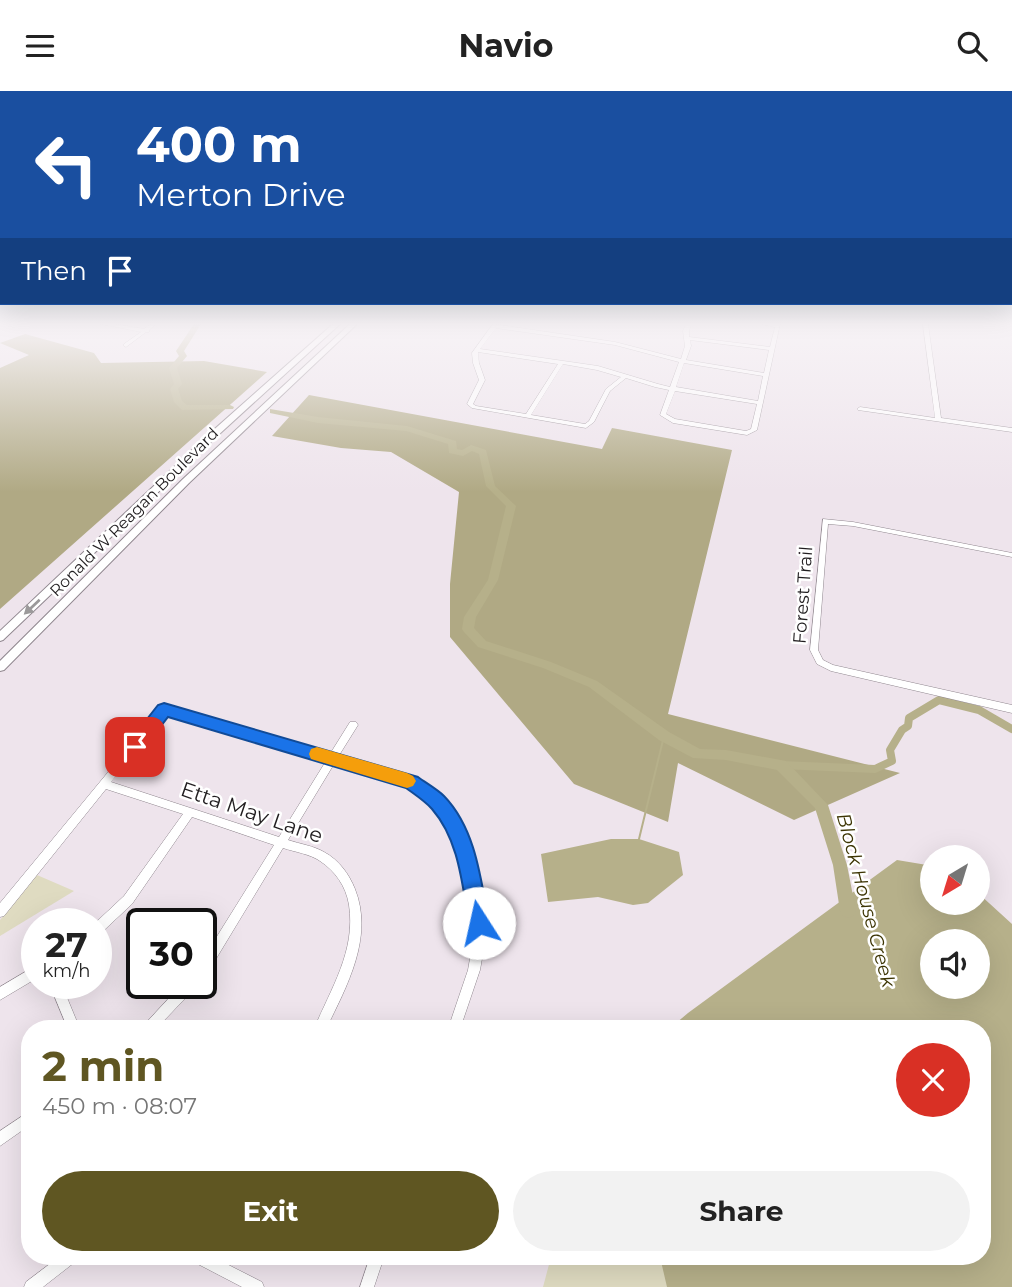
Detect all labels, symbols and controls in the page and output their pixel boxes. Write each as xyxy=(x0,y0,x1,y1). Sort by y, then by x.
text: Navio xyxy=(458,26,554,65)
icon: menu xyxy=(21,27,59,65)
icon: search xyxy=(953,27,991,65)
text: 400 m xyxy=(136,115,302,174)
icon: left xyxy=(21,119,112,210)
text: Merton Drive xyxy=(136,175,346,214)
icon: arrive xyxy=(101,252,139,290)
text: Then xyxy=(21,255,87,287)
street label: Ronald W Reagan Boulevard xyxy=(46,424,222,600)
street label: Forest Trail xyxy=(789,545,817,645)
one-way arrow xyxy=(24,599,41,615)
pin xyxy=(105,717,165,777)
icon: arrive xyxy=(116,728,154,766)
street label: Etta May Lane xyxy=(178,776,326,848)
water label: Block House Creek xyxy=(832,810,900,990)
north arrow xyxy=(920,845,990,915)
map controls xyxy=(920,845,990,999)
position arrow xyxy=(442,886,516,960)
speed limit sign: 30 xyxy=(126,908,217,999)
text: 27 xyxy=(45,923,88,966)
button: sound xyxy=(920,929,990,999)
text: km/h xyxy=(42,960,91,982)
text: 2 min xyxy=(42,1040,164,1092)
button: close xyxy=(896,1043,970,1117)
text: 450 m · 08:07 xyxy=(42,1092,197,1120)
button: Exit xyxy=(42,1171,499,1251)
button: Share xyxy=(513,1171,970,1251)

